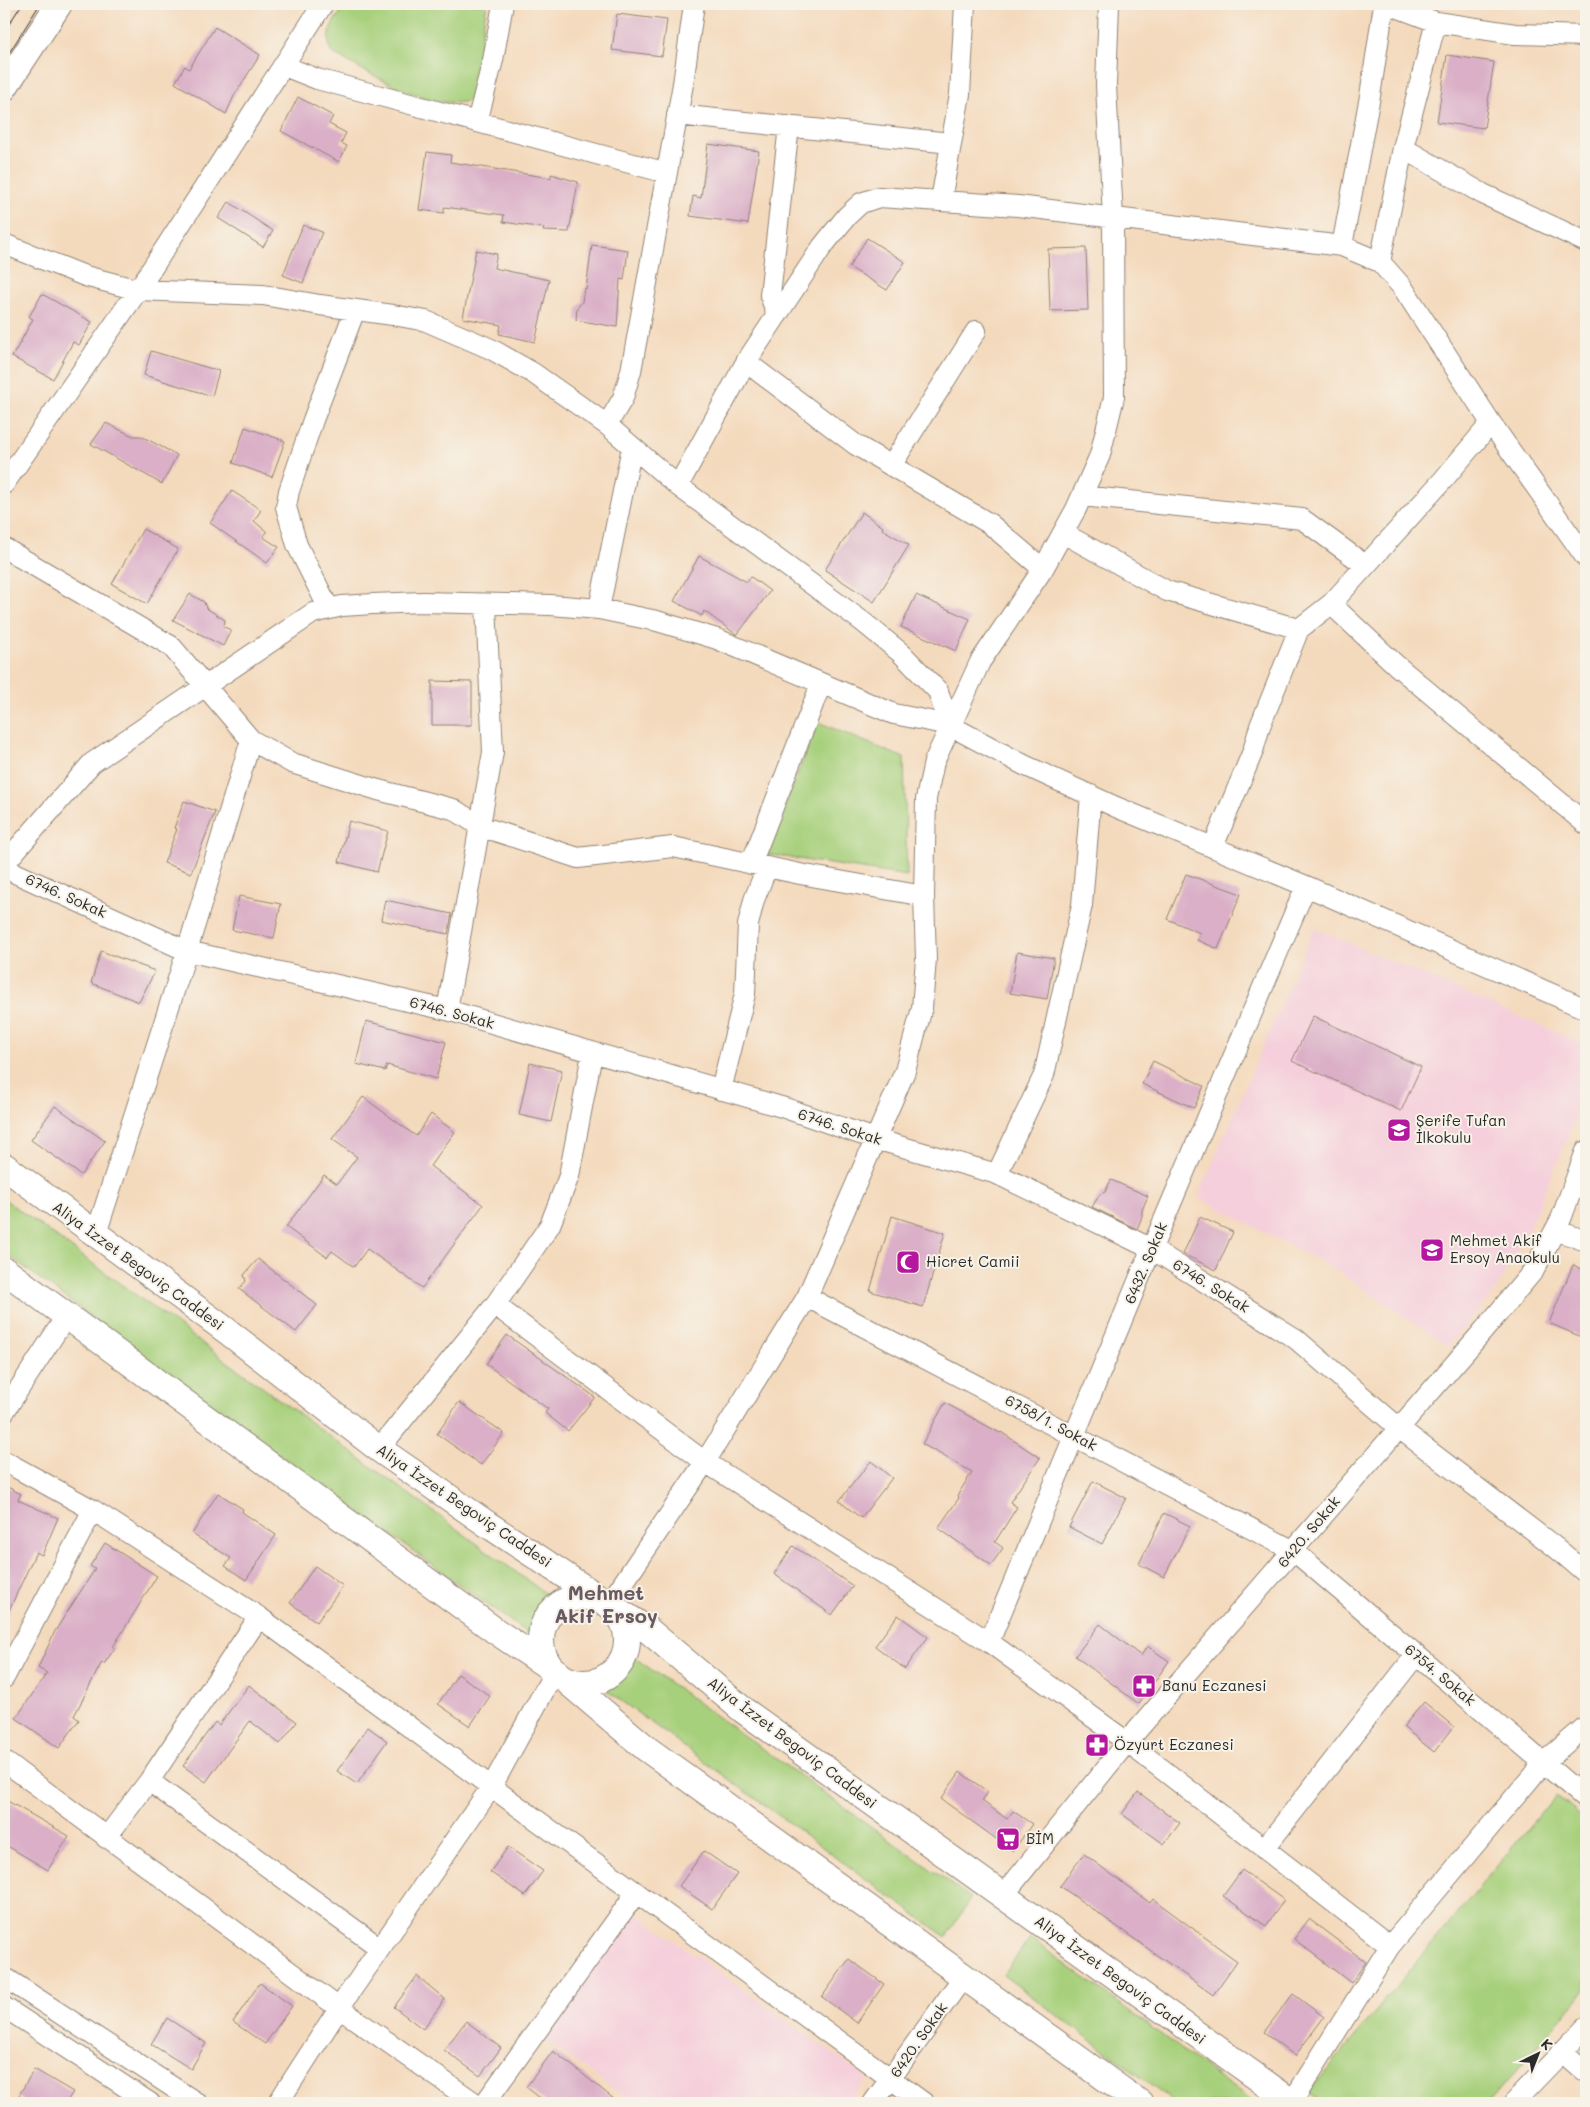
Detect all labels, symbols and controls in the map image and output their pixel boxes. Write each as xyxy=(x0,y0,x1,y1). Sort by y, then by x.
street label: 6746. Sokak xyxy=(23,868,110,922)
street label: 6746. Sokak xyxy=(408,991,497,1033)
street label: 6746. Sokak xyxy=(796,1103,885,1149)
place label: Şerife Tufan İlkokulu xyxy=(1416,1110,1506,1147)
school or university icon: Şerife Tufan İlkokulu xyxy=(1386,1117,1412,1143)
street label: Aliya İzzet Begoviç Caddesi xyxy=(49,1196,228,1334)
street label: 6432. Sokak xyxy=(1119,1219,1171,1307)
place label: Mehmet Akif Ersoy Anaokulu xyxy=(1450,1230,1560,1267)
school or university icon: Mehmet Akif Ersoy Anaokulu xyxy=(1419,1237,1445,1263)
mosque icon: Hicret Camii xyxy=(895,1249,921,1275)
place label: Hicret Camii xyxy=(926,1251,1020,1271)
street label: 6746. Sokak xyxy=(1169,1254,1254,1317)
street label: 6758/1. Sokak xyxy=(1002,1389,1101,1455)
street label: Aliya İzzet Begoviç Caddesi xyxy=(373,1439,556,1571)
street label: 6420. Sokak xyxy=(1273,1491,1344,1571)
district label: Mehmet Akif Ersoy xyxy=(554,1579,658,1628)
street label: 6754. Sokak xyxy=(1401,1639,1480,1710)
street label: Aliya İzzet Begoviç Caddesi xyxy=(704,1672,881,1813)
pharmacy icon: Banu Eczanesi xyxy=(1131,1673,1157,1699)
place label: Banu Eczanesi xyxy=(1162,1675,1267,1695)
pharmacy icon: Özyurt Eczanesi xyxy=(1084,1732,1110,1758)
place label: Özyurt Eczanesi xyxy=(1114,1734,1234,1754)
supermarket icon: BİM xyxy=(995,1826,1021,1852)
place label: BİM xyxy=(1026,1828,1054,1848)
street label: Aliya İzzet Begoviç Caddesi xyxy=(1031,1910,1210,2048)
street label: 6420. Sokak xyxy=(885,1998,951,2081)
north arrow xyxy=(1512,2030,1562,2080)
text: K xyxy=(1537,2034,1557,2054)

